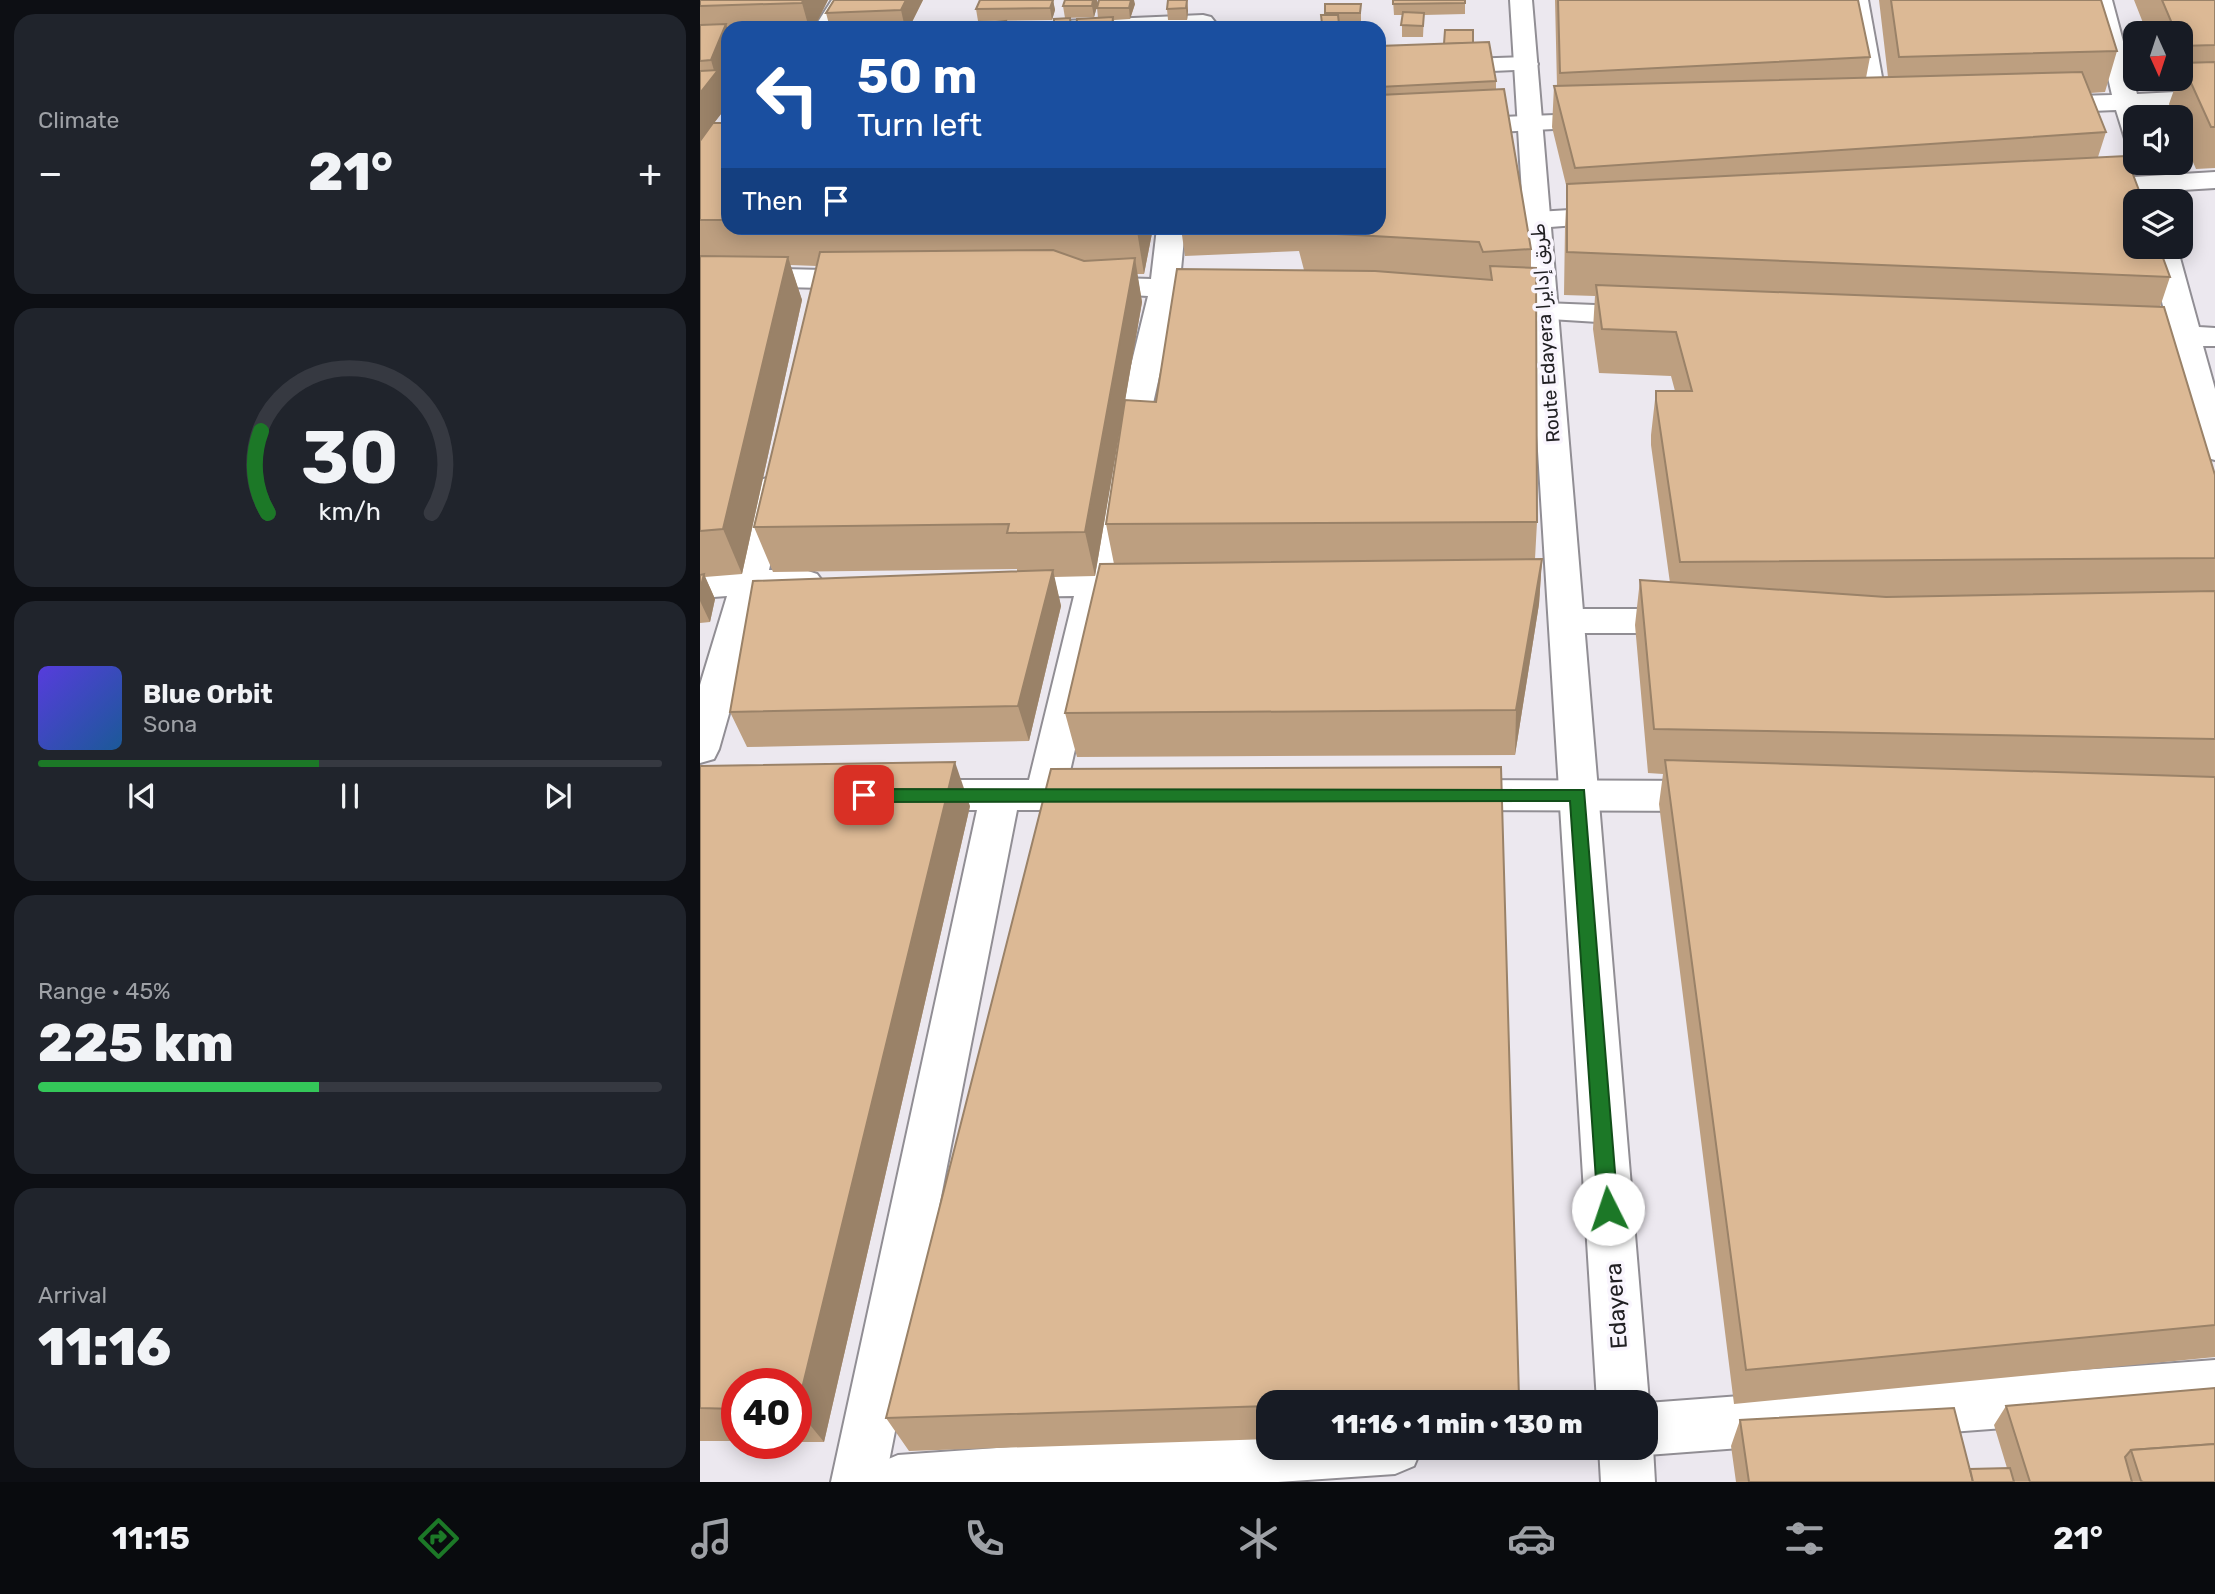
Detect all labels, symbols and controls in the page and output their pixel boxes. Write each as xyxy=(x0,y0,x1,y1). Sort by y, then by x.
north arrow xyxy=(2123,21,2193,91)
map controls xyxy=(2123,21,2193,259)
text: 50 m xyxy=(857,47,977,105)
icon: left xyxy=(742,49,833,140)
button: sound xyxy=(2123,105,2193,175)
text: Climate xyxy=(38,106,119,134)
text: Turn left xyxy=(857,106,982,144)
text: 21° xyxy=(308,141,393,203)
text: − xyxy=(38,150,63,196)
text: + xyxy=(638,150,662,196)
icon: arrive xyxy=(817,182,855,220)
text: Then xyxy=(742,186,803,217)
button: layers xyxy=(2123,189,2193,259)
street label: Route Edayera طريق إدايرا xyxy=(1526,223,1565,443)
text: 30 xyxy=(301,416,399,502)
text: km/h xyxy=(319,497,381,526)
text: Blue Orbit xyxy=(143,679,273,710)
text: Sona xyxy=(143,710,197,738)
pin xyxy=(834,765,894,825)
icon: arrive xyxy=(845,776,883,814)
icon: previous xyxy=(123,777,161,815)
icon: pause xyxy=(331,777,369,815)
icon: next xyxy=(539,777,577,815)
text: Range · 45% xyxy=(38,977,171,1005)
text: 225 km xyxy=(38,1012,234,1074)
position arrow xyxy=(1571,1172,1645,1246)
street label: Edayera xyxy=(1599,1262,1633,1350)
text: Arrival xyxy=(38,1281,107,1309)
text: 11:16 xyxy=(38,1316,171,1378)
speed limit sign: 40 xyxy=(721,1368,812,1459)
text: 11:16 · 1 min · 130 m xyxy=(1331,1409,1583,1440)
icon: directions xyxy=(414,1514,463,1563)
icon: music xyxy=(687,1514,736,1563)
icon: phone xyxy=(960,1514,1009,1563)
icon: climate xyxy=(1234,1514,1283,1563)
icon: car xyxy=(1507,1514,1556,1563)
icon: filters xyxy=(1780,1514,1829,1563)
text: 11:15 xyxy=(112,1519,190,1557)
text: 21° xyxy=(2053,1519,2103,1557)

